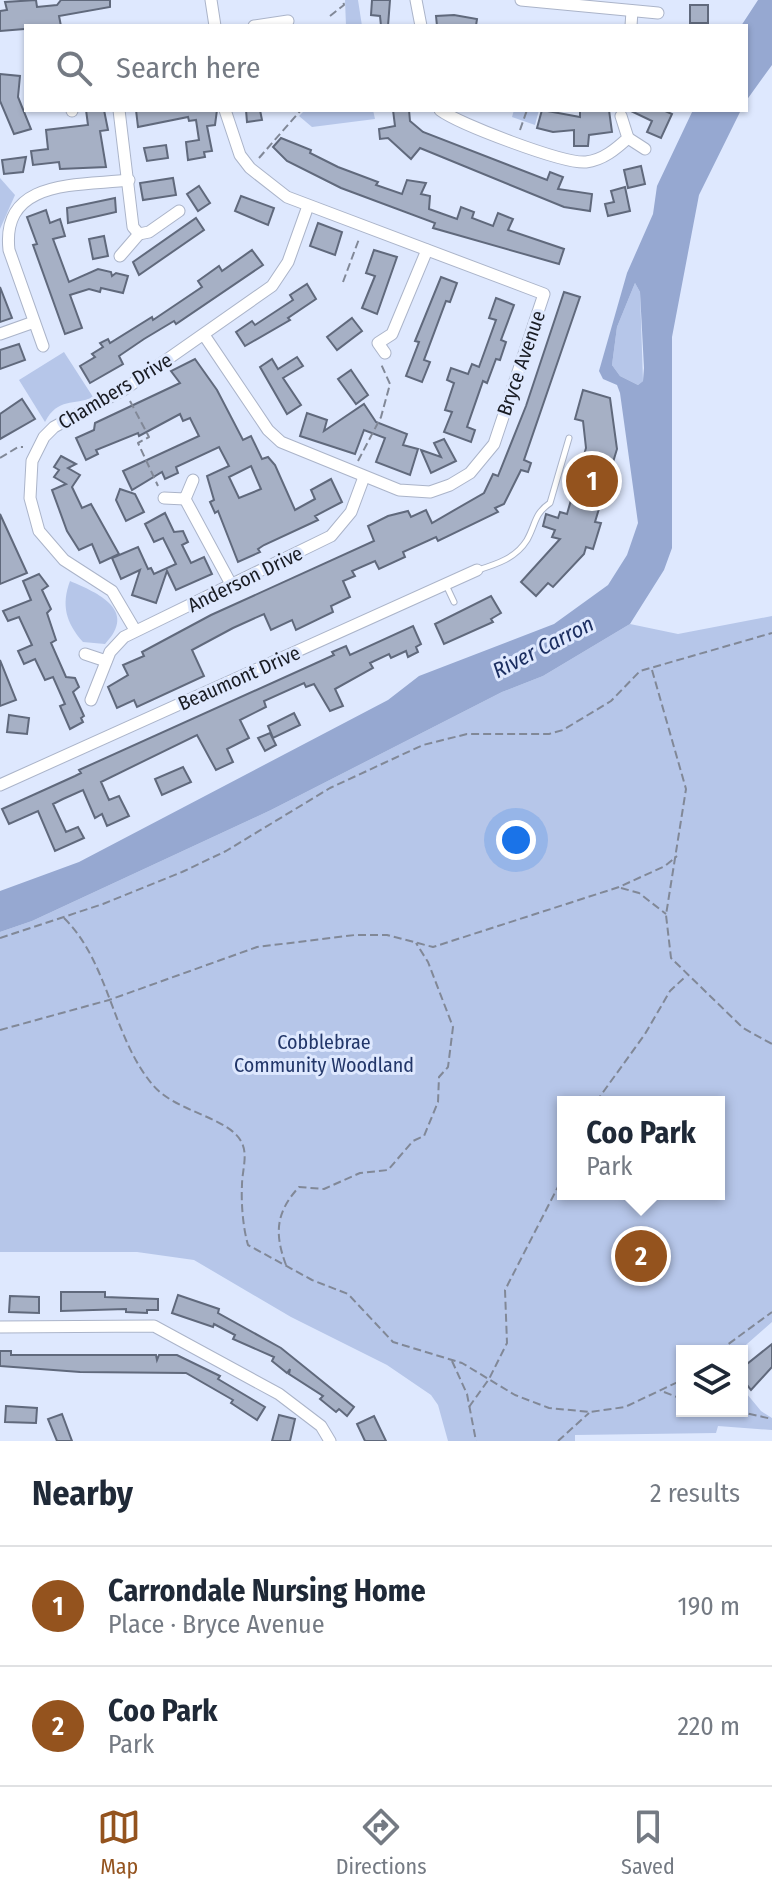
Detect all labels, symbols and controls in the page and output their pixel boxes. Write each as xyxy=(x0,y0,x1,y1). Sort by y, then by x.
search box xyxy=(24,24,748,112)
icon: search xyxy=(52,46,96,90)
text: Search here xyxy=(116,50,261,86)
street label: Bryce Avenue xyxy=(492,307,550,419)
street label: Chambers Drive xyxy=(54,348,176,434)
pin: 1 xyxy=(566,451,618,511)
street label: Anderson Drive xyxy=(184,541,306,617)
water label: River Carron xyxy=(488,610,598,684)
street label: Beaumont Drive xyxy=(174,640,304,716)
your location xyxy=(496,820,536,860)
park label: Cobblebrae Community Woodland xyxy=(234,1030,414,1077)
popup xyxy=(557,1096,725,1200)
text: Coo Park xyxy=(586,1115,696,1151)
text: Park xyxy=(586,1151,632,1182)
pin: 2 xyxy=(615,1226,667,1286)
map controls xyxy=(676,1345,748,1417)
button: layers xyxy=(676,1345,748,1417)
text: Nearby xyxy=(32,1473,133,1514)
text: 2 results xyxy=(650,1478,740,1509)
text: Carrondale Nursing Home xyxy=(108,1573,426,1609)
text: 1 xyxy=(53,1591,64,1622)
text: 190 m xyxy=(678,1591,740,1622)
text: Place · Bryce Avenue xyxy=(108,1609,325,1640)
text: Coo Park xyxy=(108,1693,217,1729)
text: 2 xyxy=(52,1711,64,1742)
text: 220 m xyxy=(677,1711,740,1742)
text: Park xyxy=(108,1729,154,1760)
tab: Map xyxy=(97,1805,141,1880)
tab: Directions xyxy=(336,1805,427,1880)
tab: Saved xyxy=(621,1805,675,1880)

